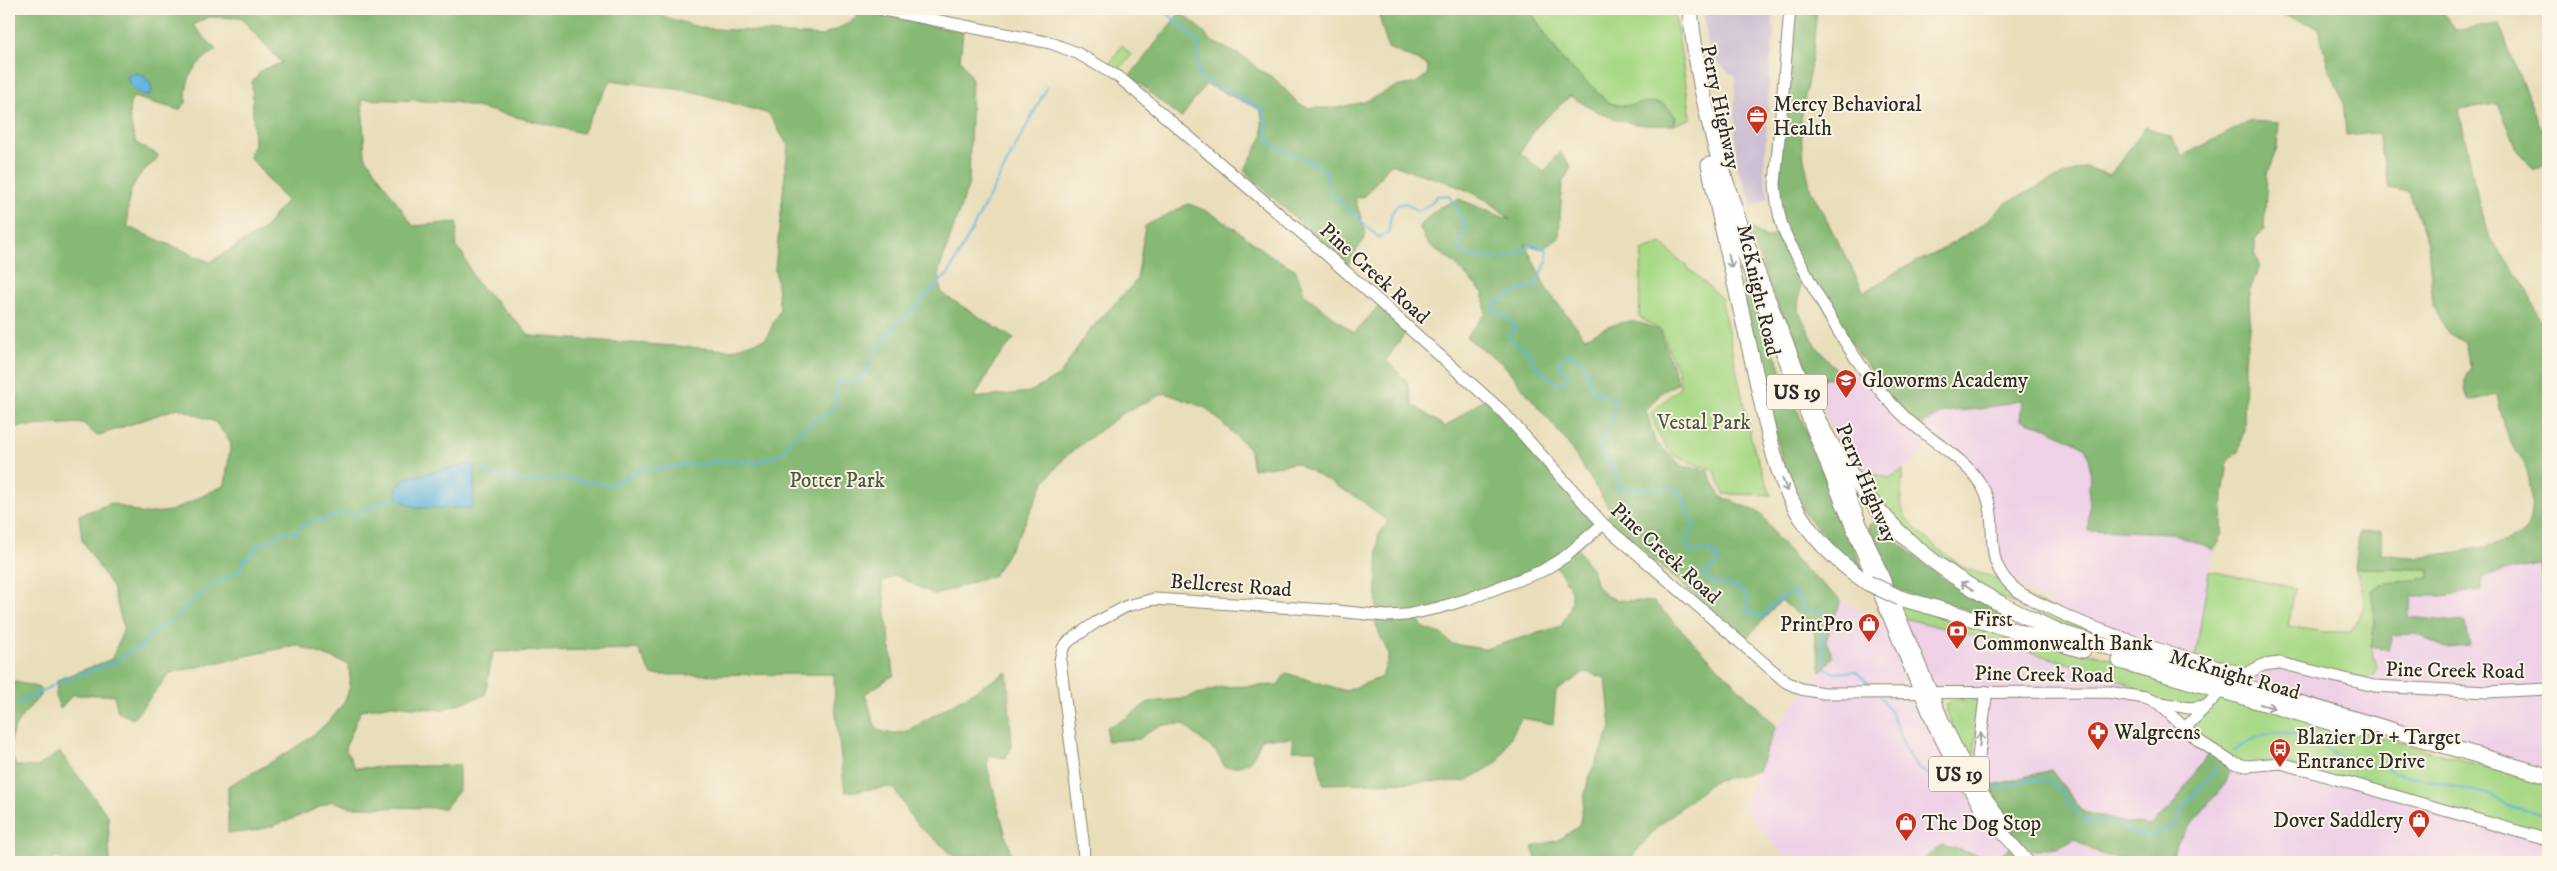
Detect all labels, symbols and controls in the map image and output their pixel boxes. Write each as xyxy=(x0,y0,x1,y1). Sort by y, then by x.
street label: Perry Highway xyxy=(1694,42,1746,173)
place label: Mercy Behavioral Health xyxy=(1773,92,1922,142)
office icon: Mercy Behavioral Health xyxy=(1745,104,1769,135)
street label: Pine Creek Road xyxy=(1314,218,1435,330)
street label: McKnight Road xyxy=(1730,222,1786,359)
one-way arrow xyxy=(1726,252,1735,268)
school or university icon: Gloworms Academy xyxy=(1834,368,1858,399)
place label: Gloworms Academy xyxy=(1862,368,2029,394)
road number: US 19 xyxy=(1767,374,1827,410)
park label: Vestal Park xyxy=(1656,410,1751,436)
street label: Perry Highway xyxy=(1829,420,1903,548)
park label: Potter Park xyxy=(789,468,885,494)
one-way arrow xyxy=(1781,477,1790,492)
street label: Pine Creek Road xyxy=(1605,498,1726,610)
street label: Bellcrest Road xyxy=(1169,569,1293,603)
one-way arrow xyxy=(1960,580,1974,590)
place label: First Commonwealth Bank xyxy=(1973,607,2153,657)
place label: PrintPro xyxy=(1780,612,1853,638)
shop icon: PrintPro xyxy=(1857,612,1881,643)
bank icon: First Commonwealth Bank xyxy=(1945,619,1969,650)
street label: McKnight Road xyxy=(2166,644,2304,706)
street label: Pine Creek Road xyxy=(2385,657,2525,685)
street label: Pine Creek Road xyxy=(1974,661,2114,689)
one-way arrow xyxy=(2258,701,2274,711)
pharmacy icon: Walgreens xyxy=(2086,720,2110,751)
place label: Walgreens xyxy=(2113,720,2201,746)
place label: Blazier Dr + Target Entrance Drive xyxy=(2296,725,2461,775)
one-way arrow xyxy=(1975,733,1985,749)
bus stop icon: Blazier Dr + Target Entrance Drive xyxy=(2268,737,2292,768)
road number: US 19 xyxy=(1929,756,1989,792)
place label: Dover Saddlery xyxy=(2273,808,2404,834)
shop icon: Dover Saddlery xyxy=(2407,808,2431,839)
shop icon: The Dog Stop xyxy=(1894,811,1918,842)
place label: The Dog Stop xyxy=(1922,811,2041,837)

